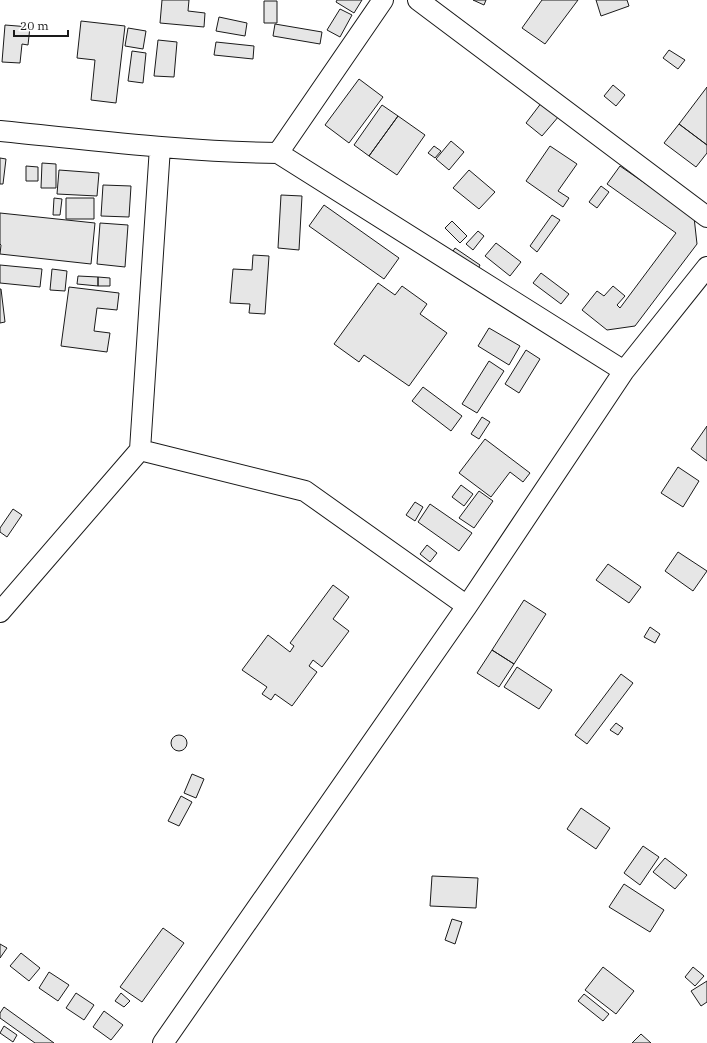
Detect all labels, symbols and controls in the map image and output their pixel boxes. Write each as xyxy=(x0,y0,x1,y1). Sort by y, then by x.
scale bar xyxy=(14,12,68,38)
text: 20 m xyxy=(20,18,49,33)

